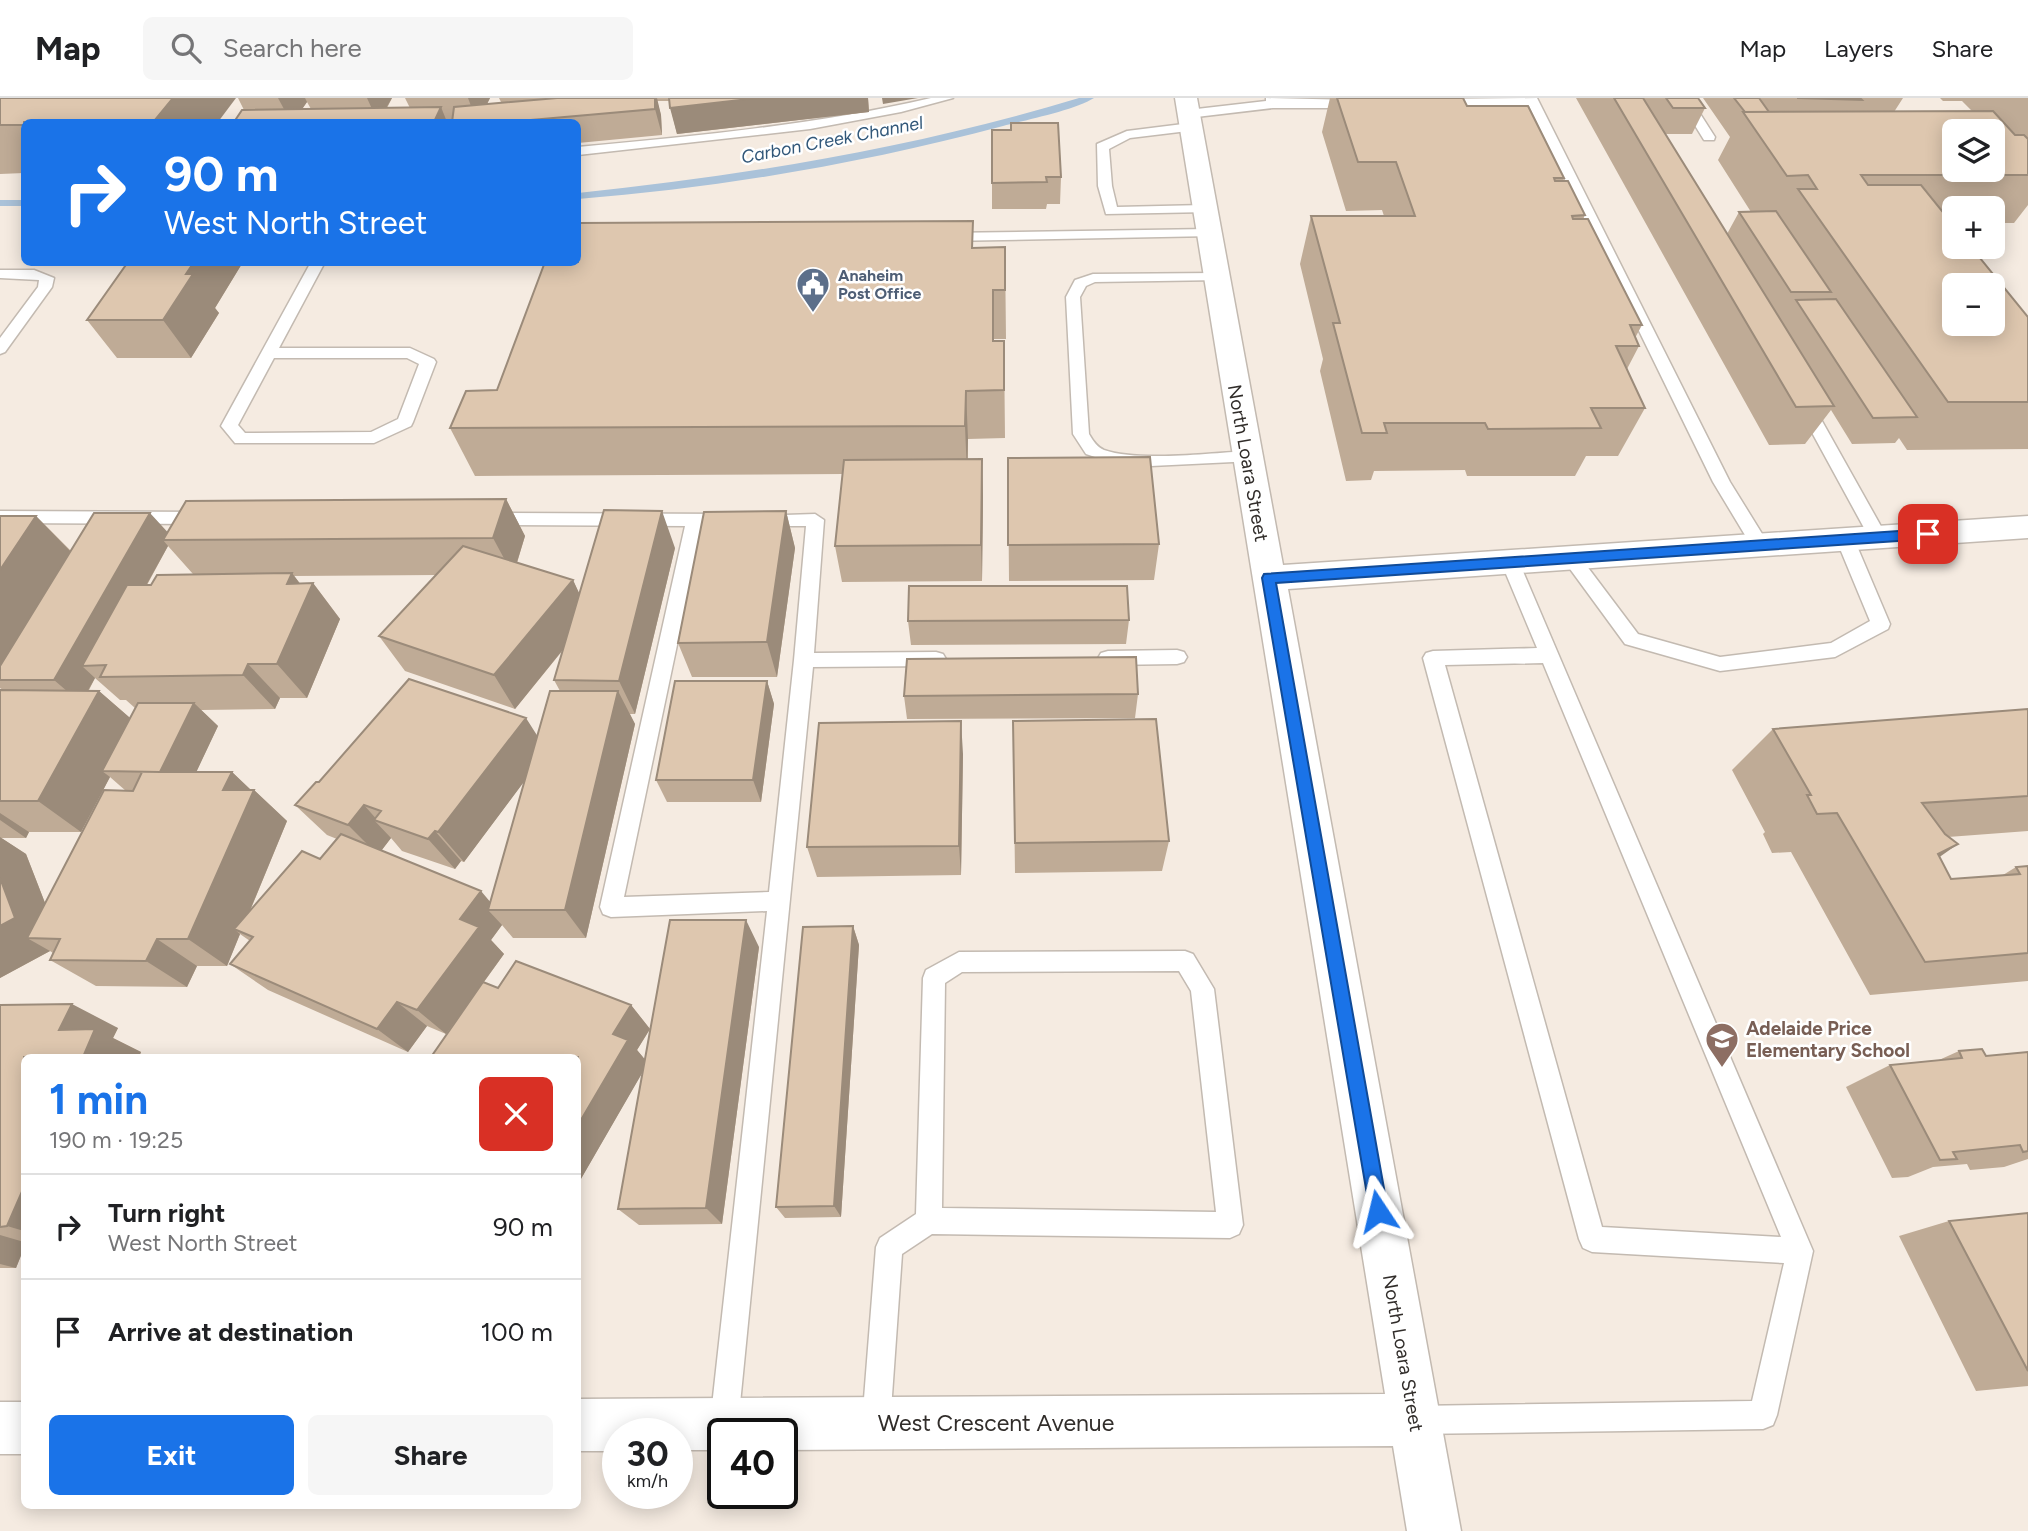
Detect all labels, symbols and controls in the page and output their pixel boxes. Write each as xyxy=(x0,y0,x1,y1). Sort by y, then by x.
search box xyxy=(143,17,633,80)
text: Map xyxy=(35,29,101,68)
icon: search xyxy=(167,29,205,67)
text: Search here xyxy=(223,32,362,64)
text: Map xyxy=(1739,34,1786,63)
text: Layers xyxy=(1824,34,1893,63)
text: Share xyxy=(1931,34,1993,63)
water label: Carbon Creek Channel xyxy=(739,111,926,168)
map controls xyxy=(1942,119,2005,336)
button: layers xyxy=(1942,119,2005,182)
text: 90 m xyxy=(164,144,279,203)
icon: right xyxy=(49,147,140,238)
button: + xyxy=(1942,196,2005,259)
text: West North Street xyxy=(164,204,427,242)
public building icon: Anaheim Post Office xyxy=(794,265,832,314)
place label: Anaheim Post Office xyxy=(838,266,922,303)
button: − xyxy=(1942,273,2005,336)
street label: North Loara Street xyxy=(1223,383,1273,543)
pin xyxy=(1898,504,1958,564)
icon: arrive xyxy=(1909,515,1947,553)
place label: Adelaide Price Elementary School xyxy=(1746,1017,1910,1062)
school or university icon: Adelaide Price Elementary School xyxy=(1703,1020,1741,1069)
text: 1 min xyxy=(49,1074,148,1125)
button: close xyxy=(479,1077,553,1151)
text: 190 m · 19:25 xyxy=(49,1126,183,1154)
position arrow xyxy=(1341,1174,1415,1248)
text: Turn right xyxy=(108,1197,225,1229)
icon: right xyxy=(49,1208,87,1246)
text: 90 m xyxy=(493,1211,553,1243)
text: West North Street xyxy=(108,1229,297,1257)
street label: North Loara Street xyxy=(1378,1273,1428,1433)
icon: arrive xyxy=(49,1313,87,1351)
text: Arrive at destination xyxy=(108,1316,353,1348)
text: 100 m xyxy=(480,1316,553,1348)
street label: West Crescent Avenue xyxy=(878,1409,1114,1437)
button: Exit xyxy=(49,1415,294,1495)
button: Share xyxy=(308,1415,553,1495)
speed limit sign: 40 xyxy=(707,1418,798,1509)
text: 30 xyxy=(626,1433,669,1475)
text: km/h xyxy=(627,1470,668,1492)

